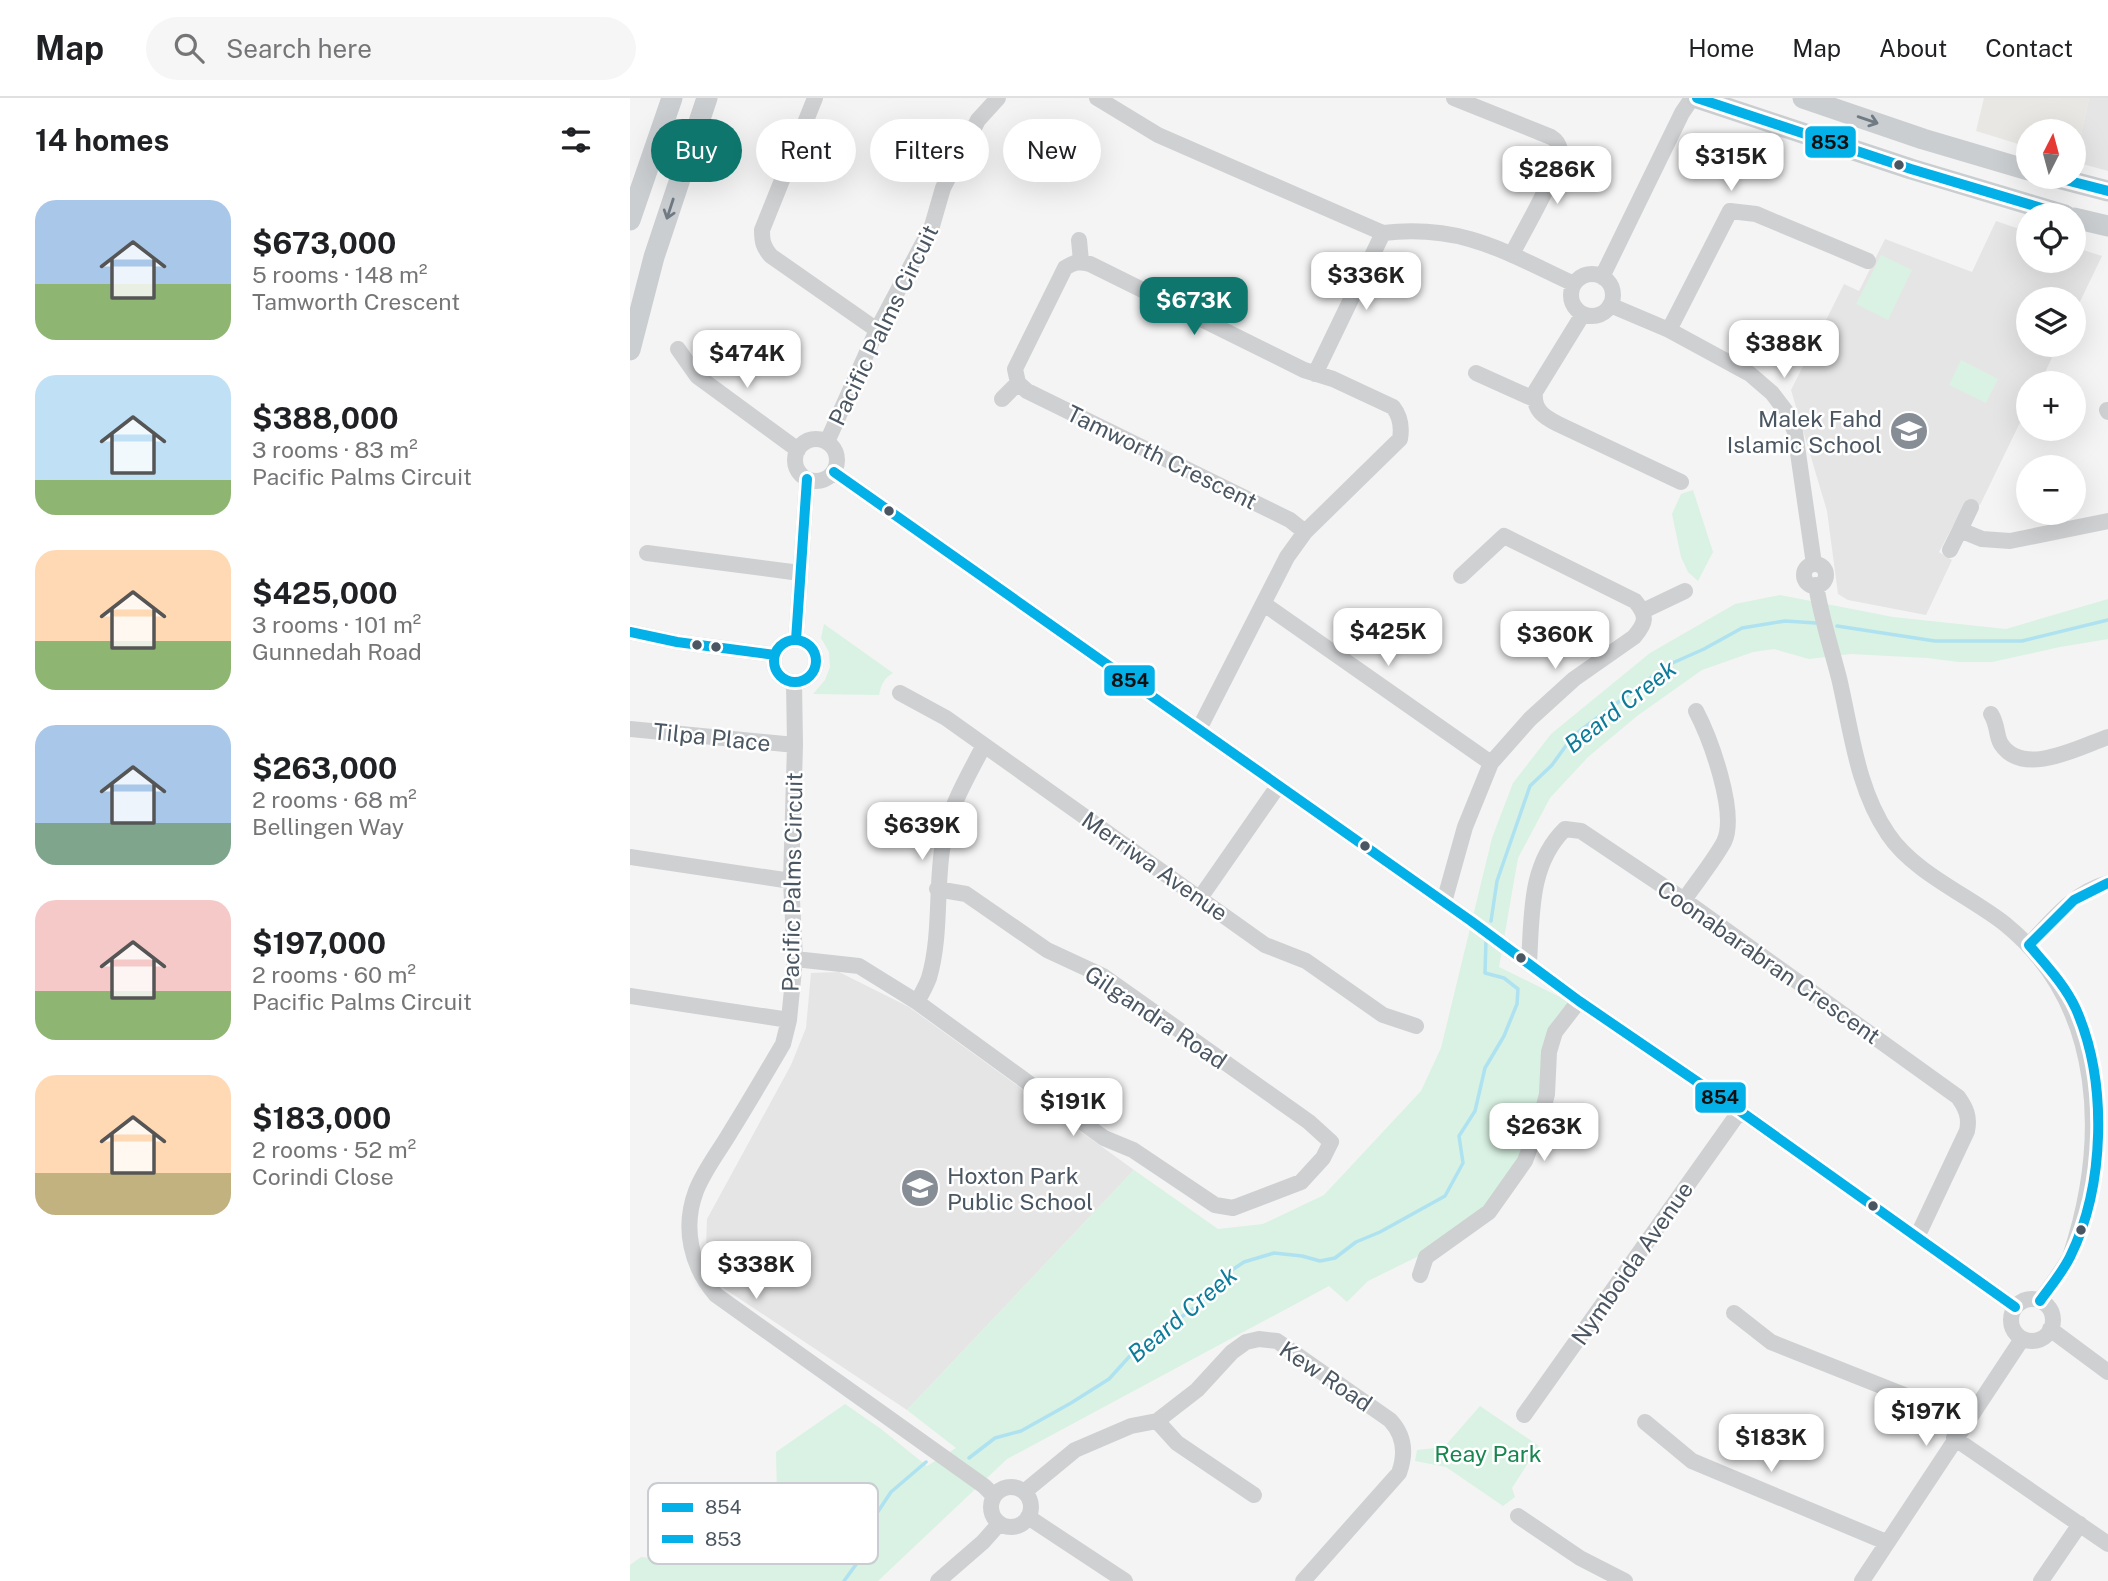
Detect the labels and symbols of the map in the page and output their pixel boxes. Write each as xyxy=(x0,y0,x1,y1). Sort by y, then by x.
one-way arrow xyxy=(1856,115,1878,127)
north arrow xyxy=(2016,119,2086,189)
line badge: 853 xyxy=(1804,125,1857,159)
text: 853 xyxy=(1811,131,1849,153)
pin: $315K xyxy=(1682,134,1780,193)
pin: $286K xyxy=(1508,146,1606,206)
unlabelled marker xyxy=(1892,158,1906,172)
one-way arrow xyxy=(663,198,675,220)
street label: Pacific Palms Circuit xyxy=(823,220,943,430)
pin: $336K xyxy=(1317,252,1415,312)
pin: $673K xyxy=(1145,278,1243,337)
pin: $388K xyxy=(1735,320,1833,380)
pin: $474K xyxy=(698,330,796,390)
street label: Tamworth Crescent xyxy=(1063,399,1261,515)
place label: Malek Fahd Islamic School xyxy=(1727,405,1882,458)
school or university icon: Malek Fahd Islamic School xyxy=(1888,410,1930,452)
unlabelled marker xyxy=(882,504,896,518)
pin: $425K xyxy=(1339,608,1437,668)
pin: $360K xyxy=(1506,612,1604,671)
unlabelled marker xyxy=(690,638,704,652)
unlabelled marker xyxy=(709,640,723,654)
water label: Beard Creek xyxy=(1559,654,1681,758)
line badge: 854 xyxy=(1103,664,1156,697)
text: 854 xyxy=(1111,669,1149,691)
street label: Tilpa Place xyxy=(652,717,772,757)
street label: Pacific Palms Circuit xyxy=(777,772,807,992)
pin: $639K xyxy=(873,802,971,862)
street label: Merriwa Avenue xyxy=(1077,806,1233,926)
unlabelled marker xyxy=(1358,839,1372,853)
street label: Coonabarabran Crescent xyxy=(1652,875,1886,1049)
unlabelled marker xyxy=(1514,951,1528,965)
street label: Gilgandra Road xyxy=(1080,960,1232,1074)
pin: $191K xyxy=(1024,1079,1122,1138)
line badge: 854 xyxy=(1694,1081,1747,1114)
text: 854 xyxy=(1701,1086,1739,1108)
pin: $263K xyxy=(1495,1104,1593,1163)
place label: Hoxton Park Public School xyxy=(947,1162,1093,1215)
school or university icon: Hoxton Park Public School xyxy=(899,1167,941,1209)
street label: Nymboida Avenue xyxy=(1566,1176,1698,1350)
unlabelled marker xyxy=(1866,1199,1880,1213)
unlabelled marker xyxy=(2074,1223,2088,1237)
pin: $338K xyxy=(707,1242,805,1301)
water label: Beard Creek xyxy=(1122,1260,1242,1368)
street label: Kew Road xyxy=(1275,1335,1377,1417)
pin: $197K xyxy=(1877,1388,1975,1448)
pin: $183K xyxy=(1722,1414,1820,1474)
park label: Reay Park xyxy=(1434,1440,1542,1467)
legend xyxy=(648,1483,878,1564)
text: 854 xyxy=(705,1496,741,1518)
text: 853 xyxy=(705,1528,741,1550)

